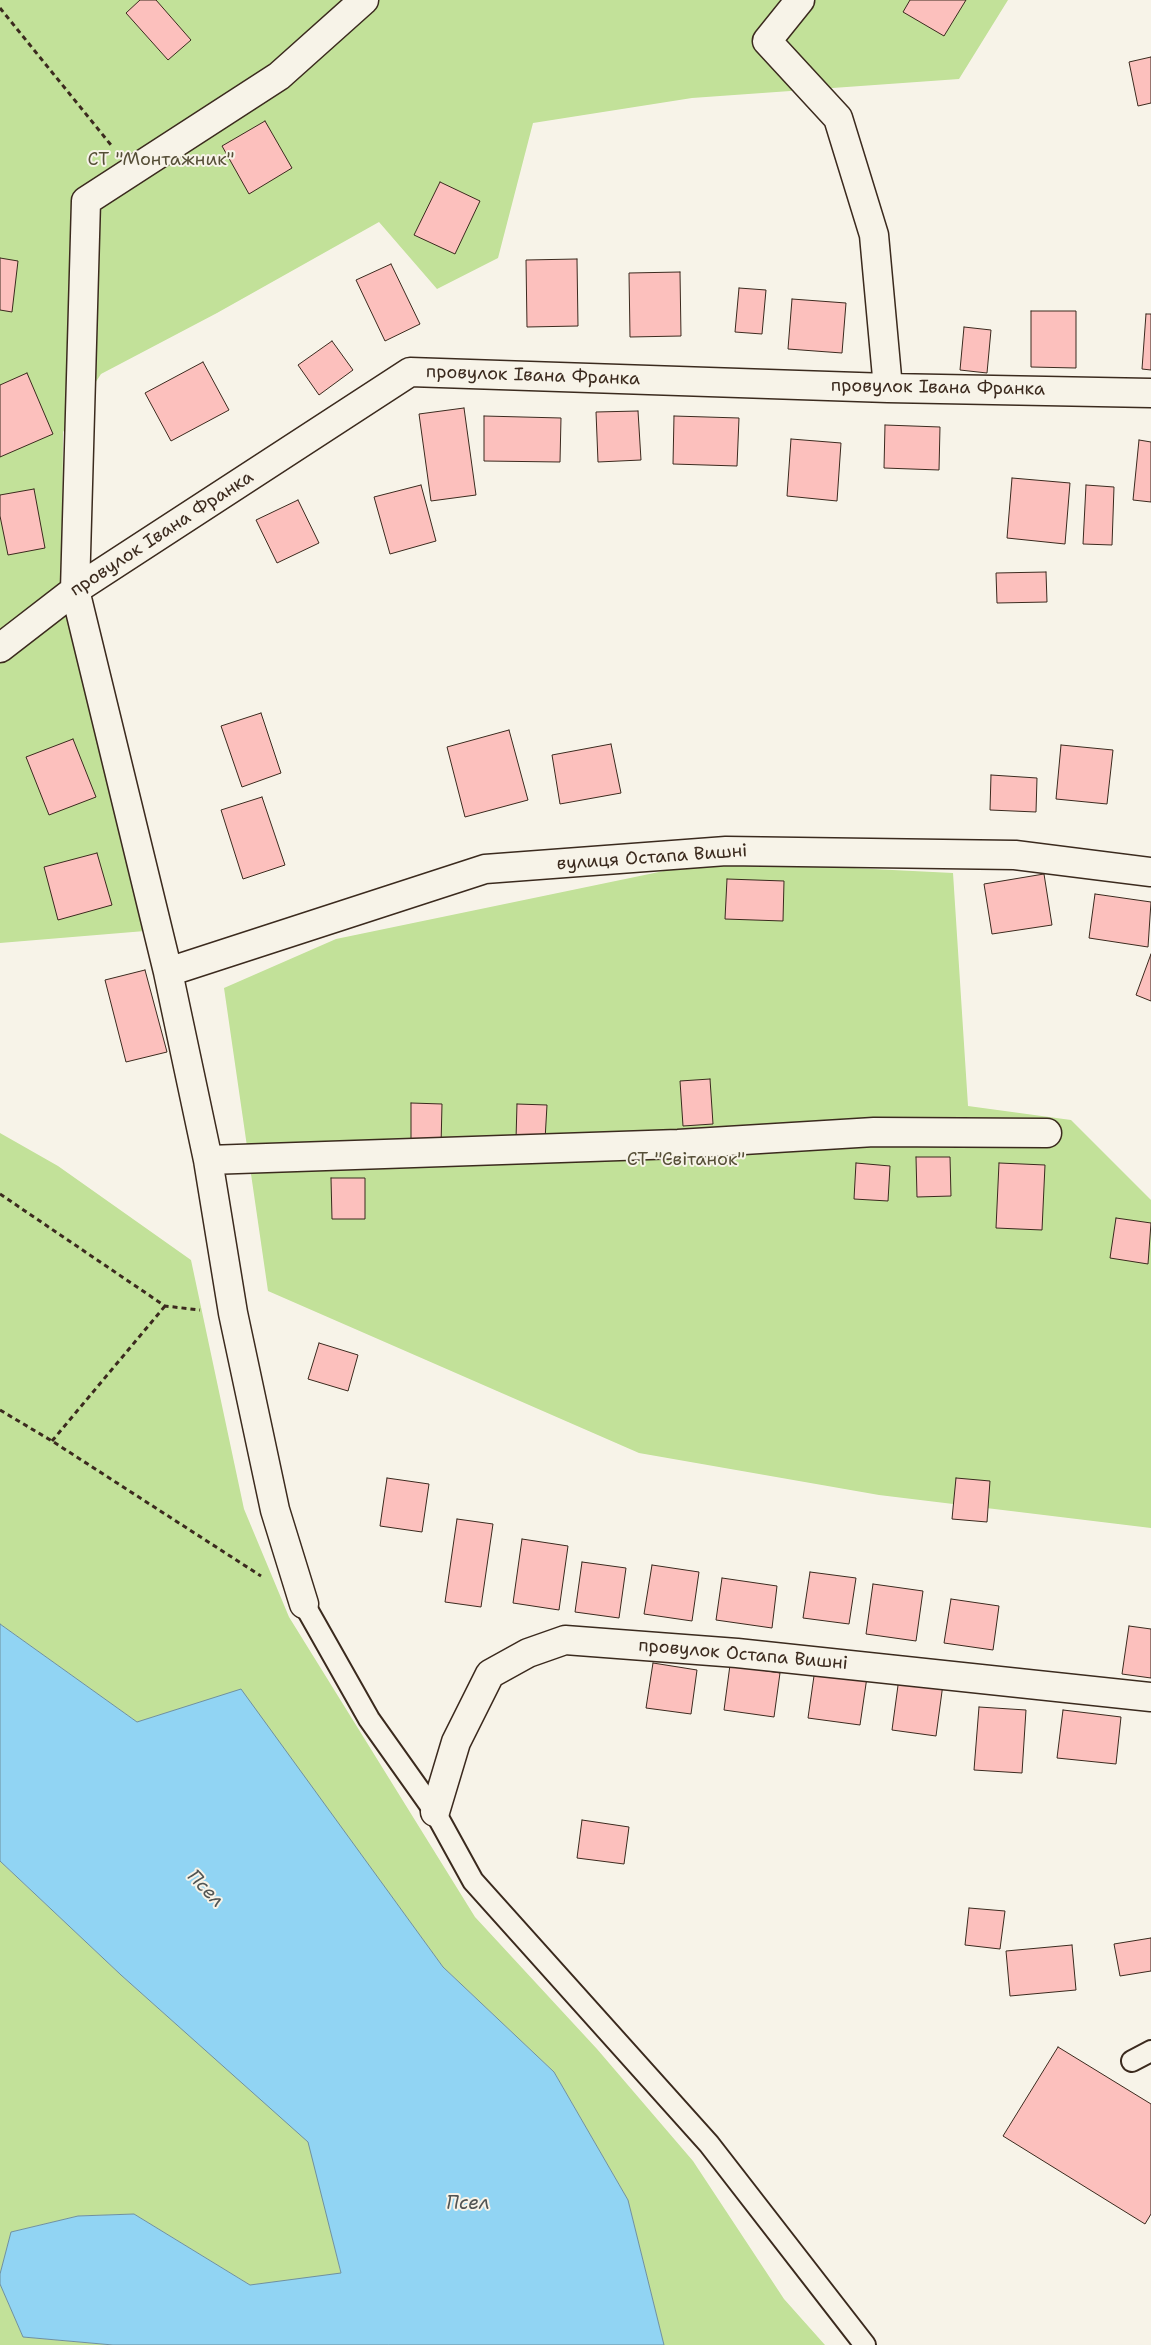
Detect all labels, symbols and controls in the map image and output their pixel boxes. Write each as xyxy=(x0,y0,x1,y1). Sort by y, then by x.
park label: СТ "Монтажник" xyxy=(88,149,234,171)
street label: провулок Івана Франка xyxy=(426,361,640,391)
street label: провулок Івана Франка xyxy=(831,375,1045,401)
street label: провулок Івана Франка xyxy=(66,467,258,601)
street label: вулиця Остапа Вишні xyxy=(556,841,748,875)
park label: СТ "Світанок" xyxy=(627,1149,745,1171)
street label: провулок Остапа Вишні xyxy=(637,1635,849,1675)
water label: Псел xyxy=(182,1866,228,1912)
water label: Псел xyxy=(446,2193,490,2215)

